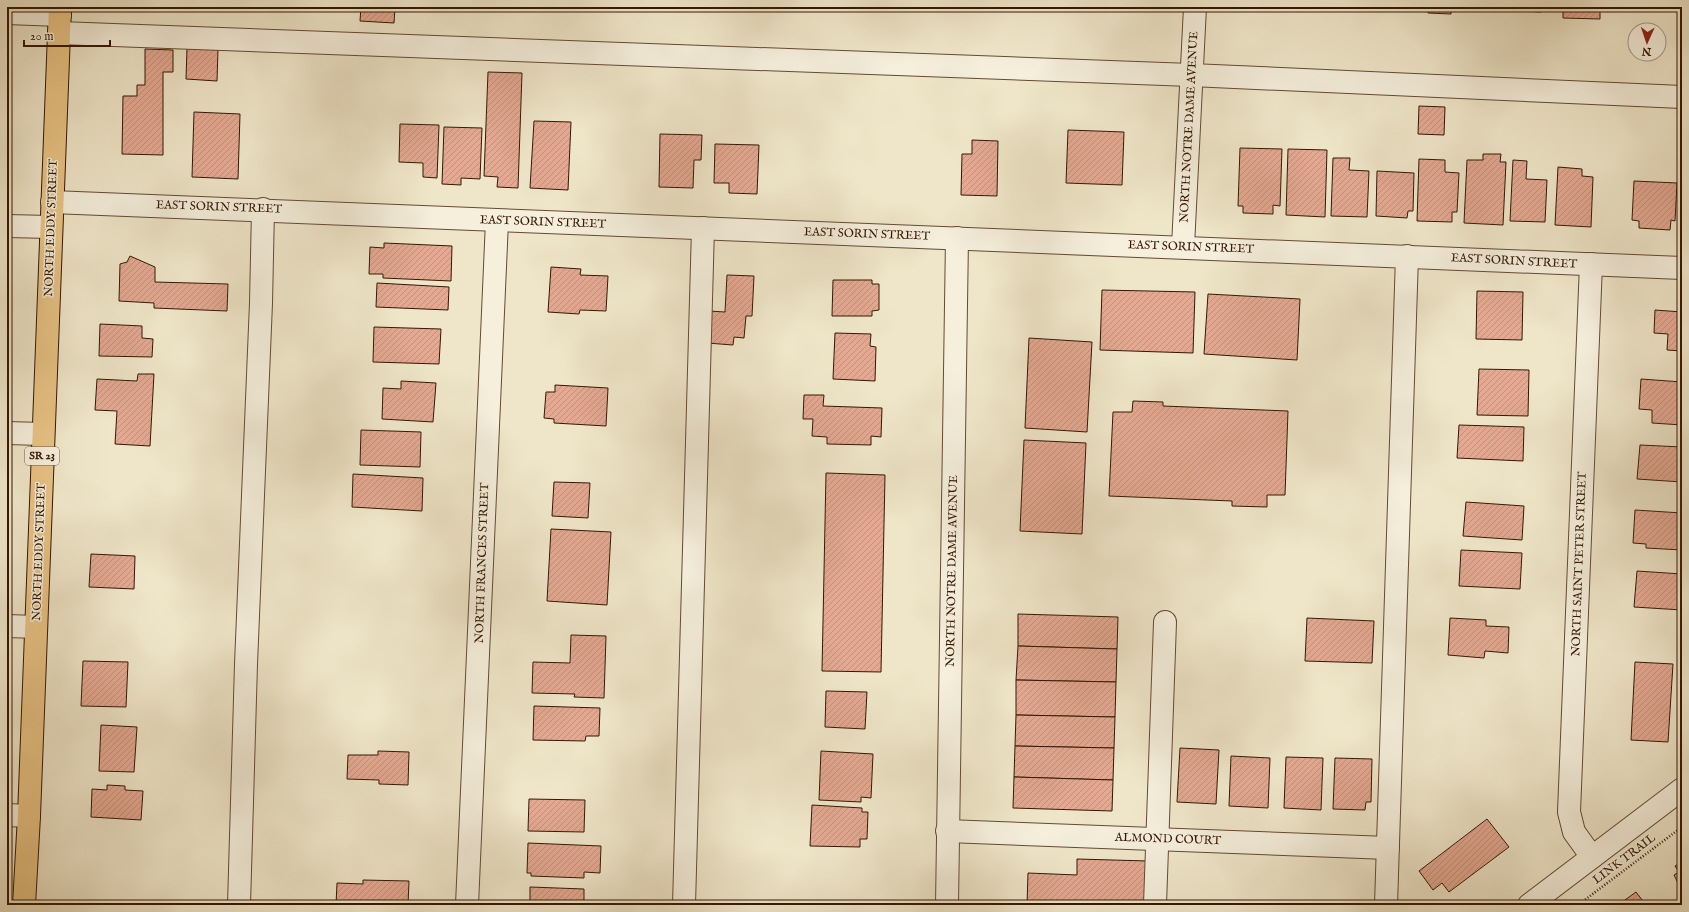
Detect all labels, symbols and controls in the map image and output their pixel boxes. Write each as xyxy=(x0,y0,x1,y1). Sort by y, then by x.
scale bar xyxy=(24,22,110,48)
north arrow xyxy=(1627,22,1667,62)
text: 20 m xyxy=(30,29,53,44)
street label: NORTH NOTRE DAME AVENUE xyxy=(1176,31,1202,223)
text: N xyxy=(1641,44,1653,58)
street label: NORTH EDDY STREET xyxy=(41,159,61,297)
street label: EAST SORIN STREET xyxy=(156,197,283,217)
street label: EAST SORIN STREET xyxy=(480,212,607,232)
street label: EAST SORIN STREET xyxy=(804,224,931,244)
street label: EAST SORIN STREET xyxy=(1128,237,1255,257)
street label: EAST SORIN STREET xyxy=(1450,250,1578,272)
road number: SR 23 xyxy=(25,447,59,465)
street label: NORTH SAINT PETER STREET xyxy=(1568,471,1590,657)
street label: NORTH NOTRE DAME AVENUE xyxy=(943,475,961,667)
street label: NORTH FRANCES STREET xyxy=(472,482,492,644)
street label: NORTH EDDY STREET xyxy=(29,483,49,621)
street label: ALMOND COURT xyxy=(1114,830,1222,848)
street label: LINK TRAIL xyxy=(1590,830,1659,888)

